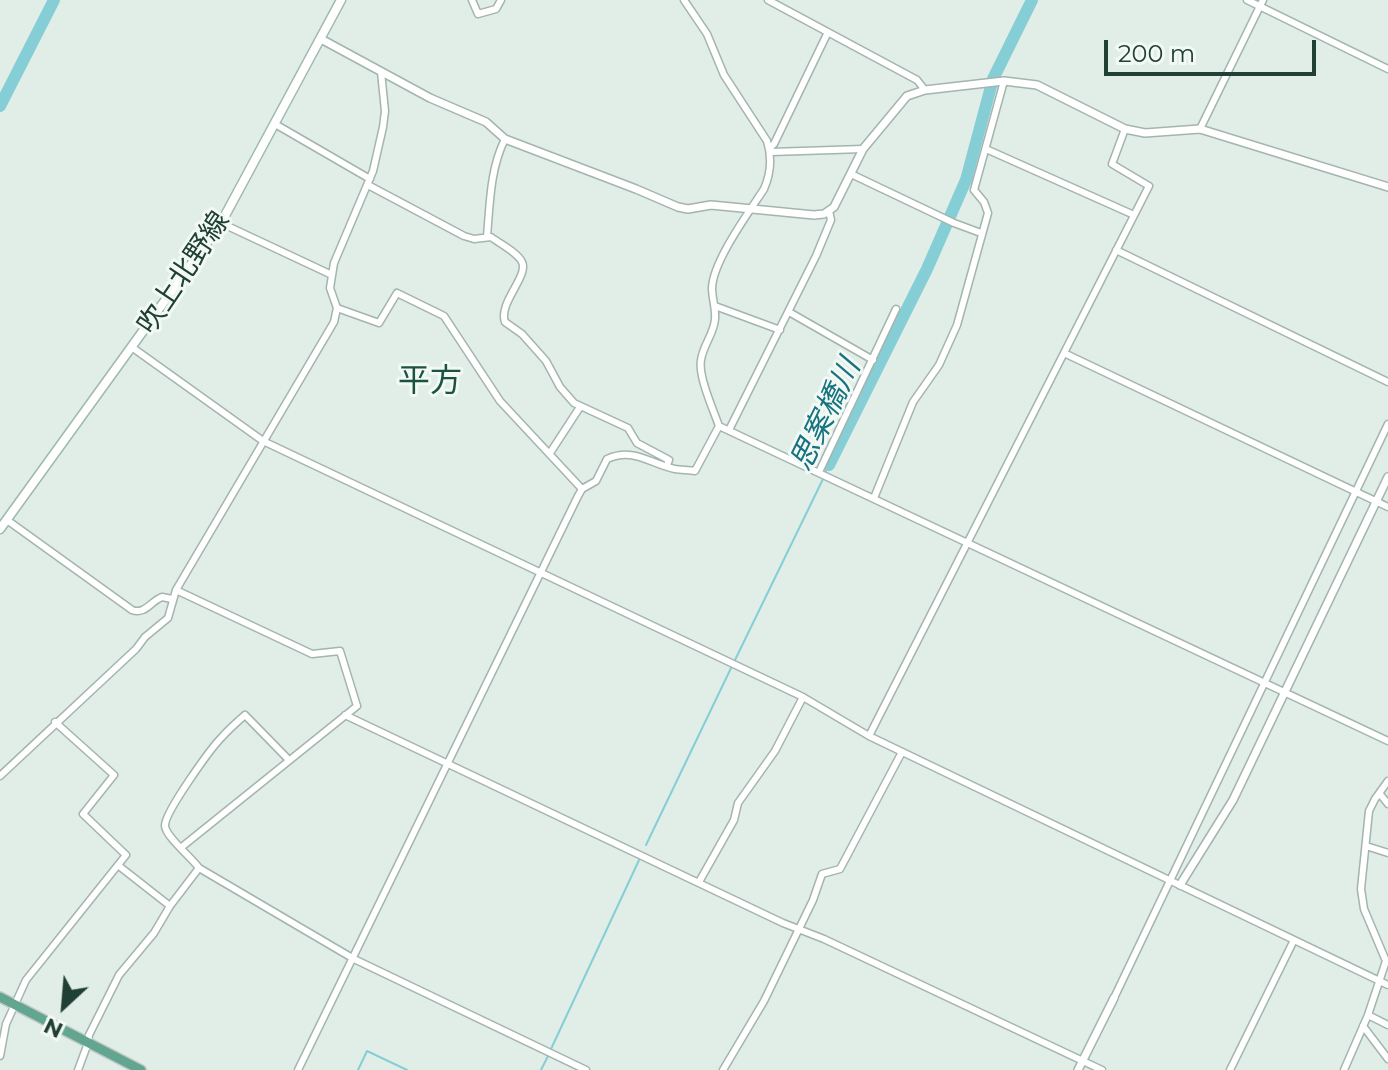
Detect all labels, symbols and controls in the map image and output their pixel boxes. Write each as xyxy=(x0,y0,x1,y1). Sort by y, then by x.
scale bar xyxy=(1108,24,1320,74)
text: 200 m xyxy=(1118,39,1195,68)
street label: 吹上北野線 xyxy=(131,206,237,340)
water label: 思案橋川 xyxy=(784,353,868,477)
district label: 平方 xyxy=(398,363,462,401)
north arrow xyxy=(24,966,104,1046)
text: N xyxy=(39,1012,67,1044)

